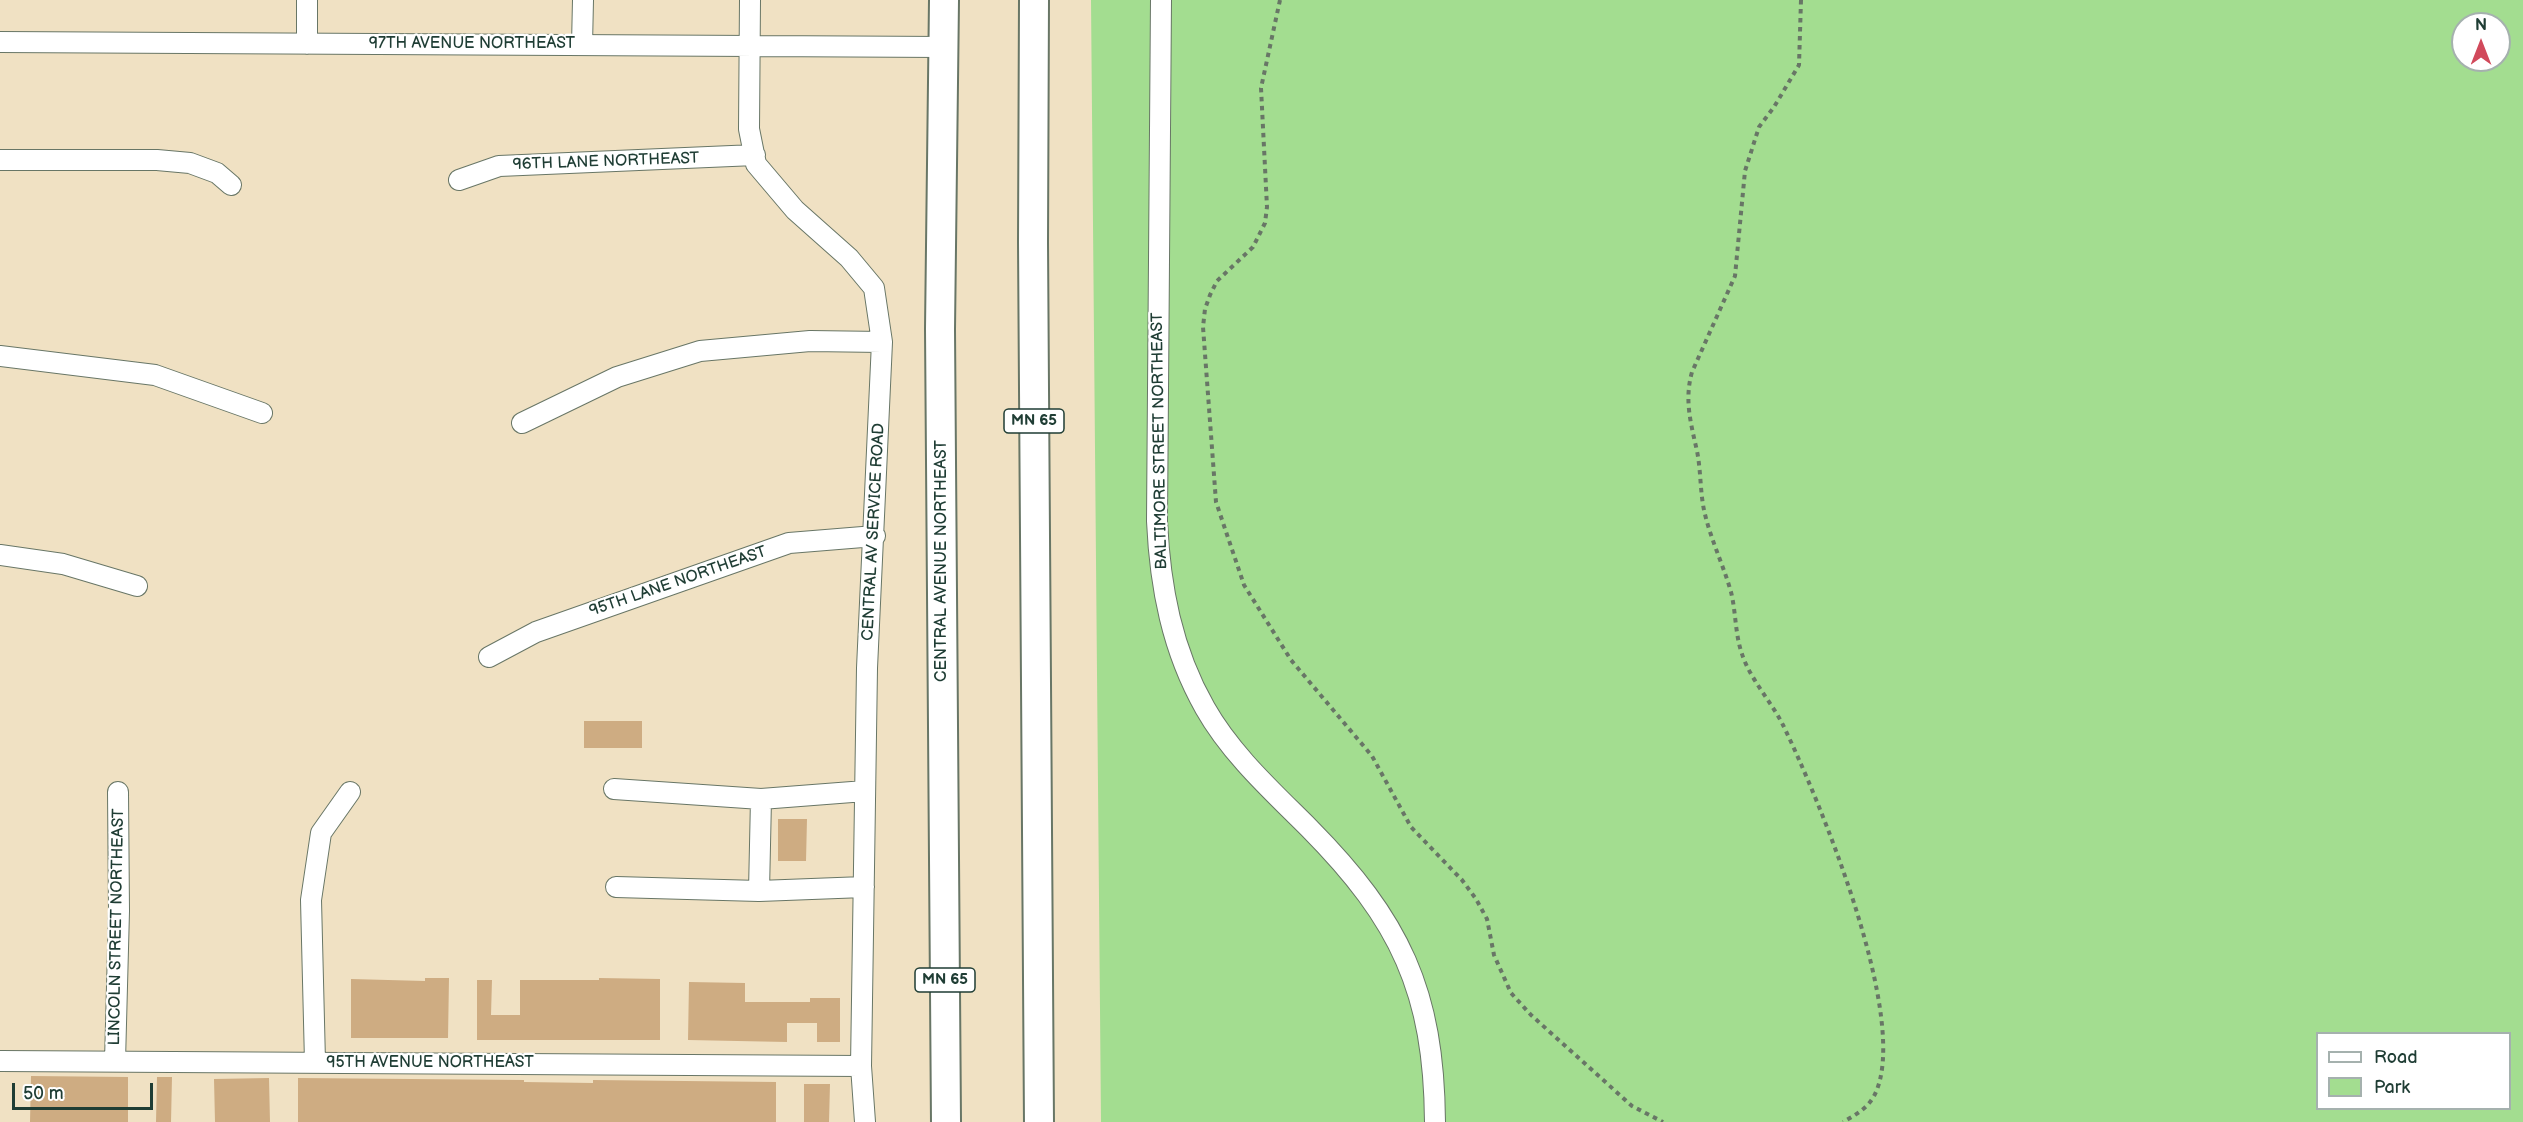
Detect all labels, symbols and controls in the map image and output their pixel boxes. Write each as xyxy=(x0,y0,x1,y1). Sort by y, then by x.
north arrow xyxy=(2451,12,2511,72)
text: N xyxy=(2475,16,2487,35)
street label: 97TH AVENUE NORTHEAST xyxy=(369,34,575,54)
street label: 96TH LANE NORTHEAST xyxy=(512,149,700,175)
street label: BALTIMORE STREET NORTHEAST xyxy=(1148,312,1172,570)
road number: MN 65 xyxy=(1004,409,1064,433)
street label: CENTRAL AV SERVICE ROAD xyxy=(859,423,889,641)
street label: CENTRAL AVENUE NORTHEAST xyxy=(932,440,952,682)
street label: 95TH LANE NORTHEAST xyxy=(587,543,769,621)
street label: LINCOLN STREET NORTHEAST xyxy=(105,808,129,1046)
road number: MN 65 xyxy=(915,968,975,992)
legend xyxy=(2316,1032,2511,1110)
text: Road xyxy=(2374,1047,2418,1068)
street label: 95TH AVENUE NORTHEAST xyxy=(326,1053,534,1073)
scale bar xyxy=(15,1071,156,1109)
text: Park xyxy=(2374,1077,2410,1098)
text: 50 m xyxy=(23,1083,64,1104)

